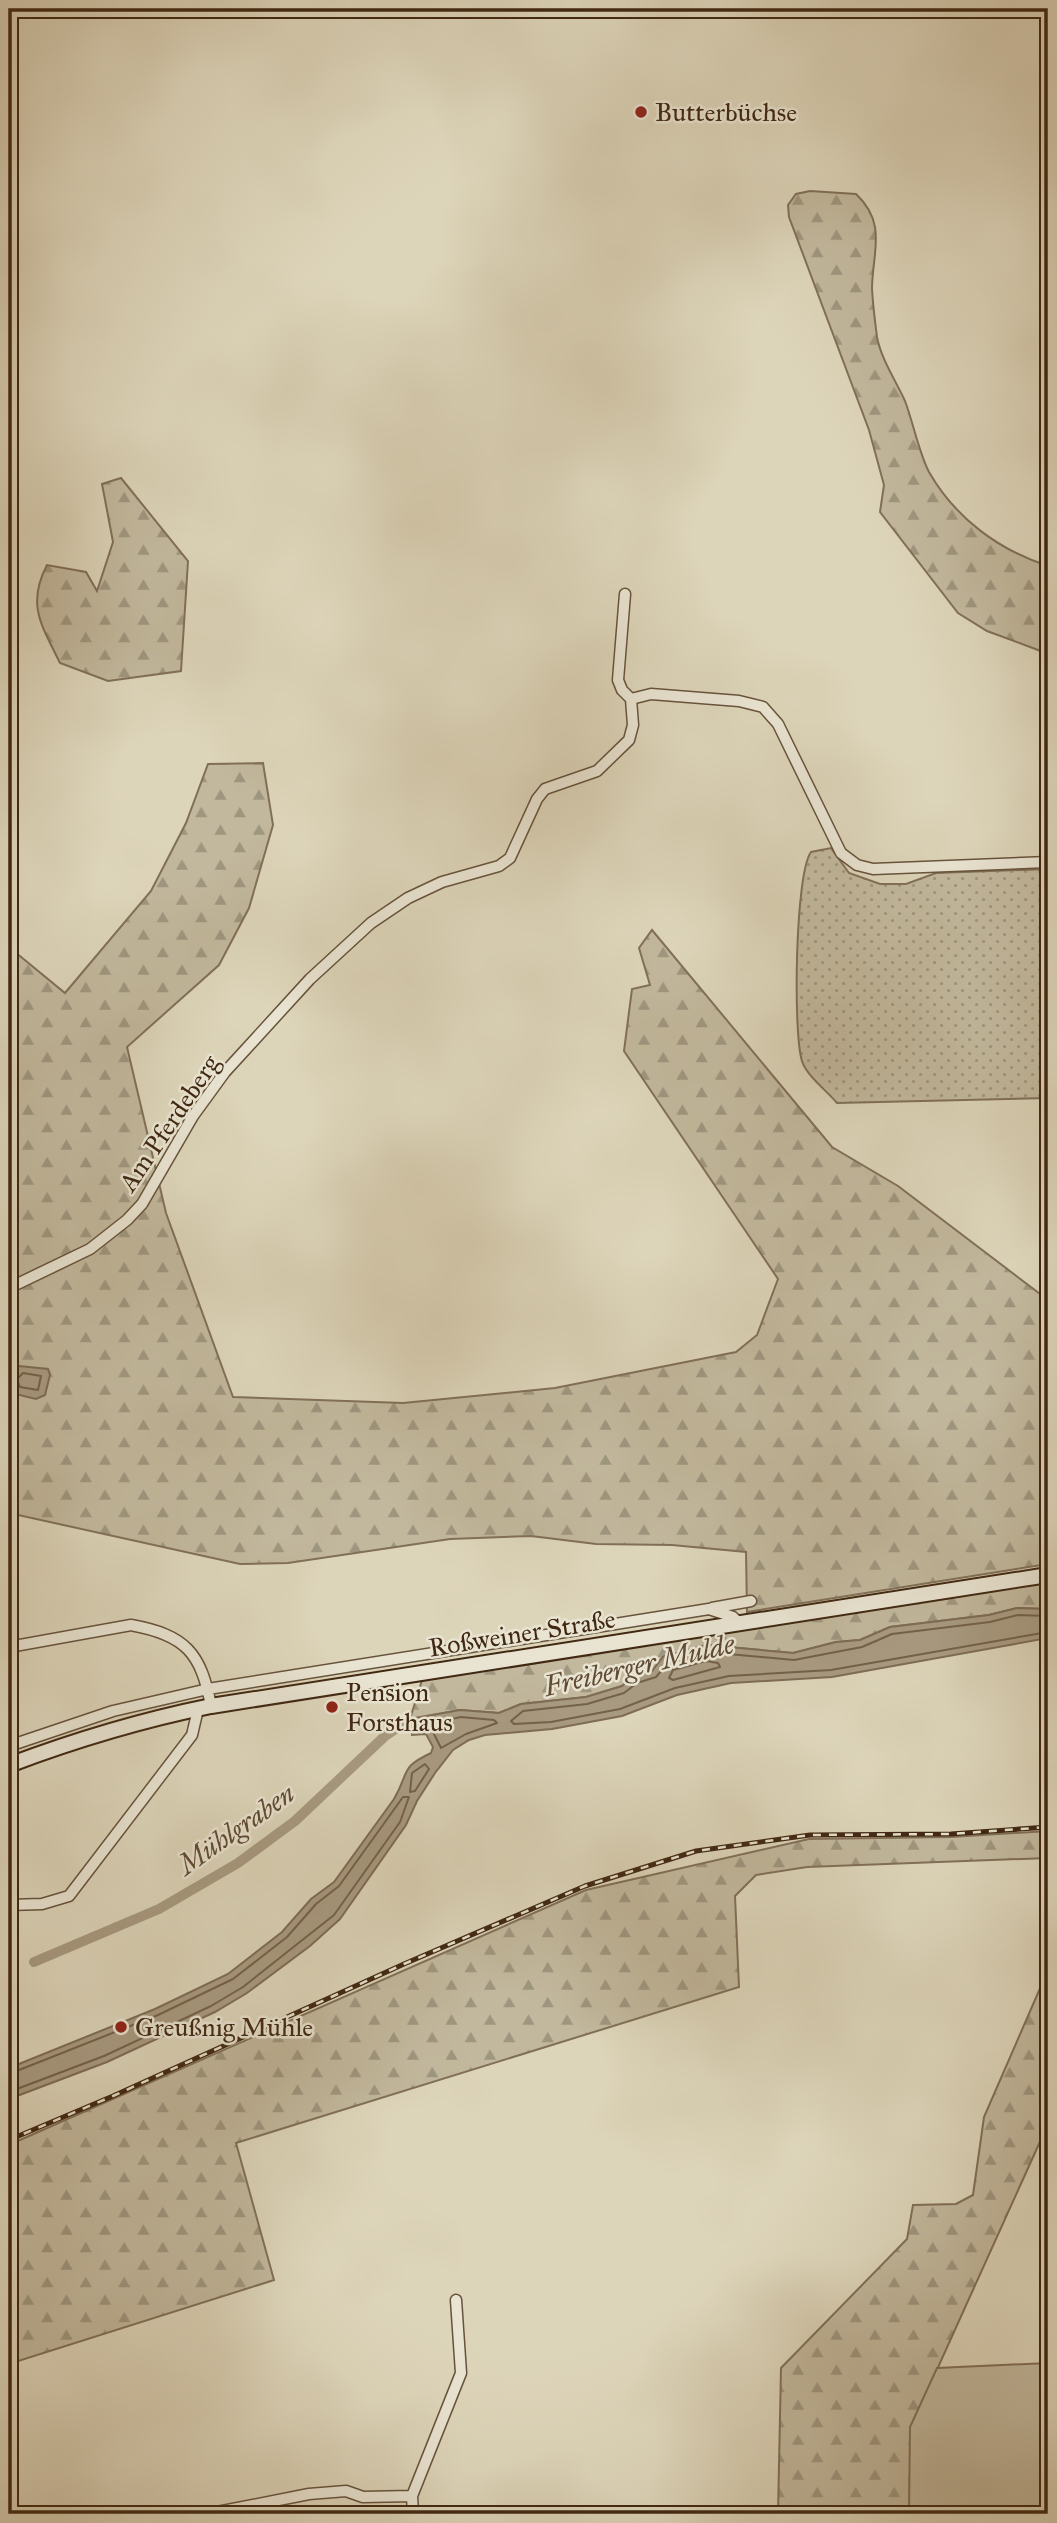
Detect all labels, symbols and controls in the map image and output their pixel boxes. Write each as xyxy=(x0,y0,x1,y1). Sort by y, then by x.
place label: Butterbüchse xyxy=(655,96,797,128)
marker: Butterbüchse xyxy=(633,104,649,120)
street label: Am Pferdeberg xyxy=(111,1048,227,1198)
street label: Roßweiner Straße xyxy=(426,1602,618,1664)
water label: Freiberger Mulde xyxy=(539,1626,738,1704)
place label: Pension Forsthaus xyxy=(346,1676,453,1738)
marker: Pension Forsthaus xyxy=(324,1699,340,1715)
water label: Mühlgraben xyxy=(168,1776,302,1884)
place label: Greußnig Mühle xyxy=(135,2011,313,2043)
marker: Greußnig Mühle xyxy=(113,2019,129,2035)

